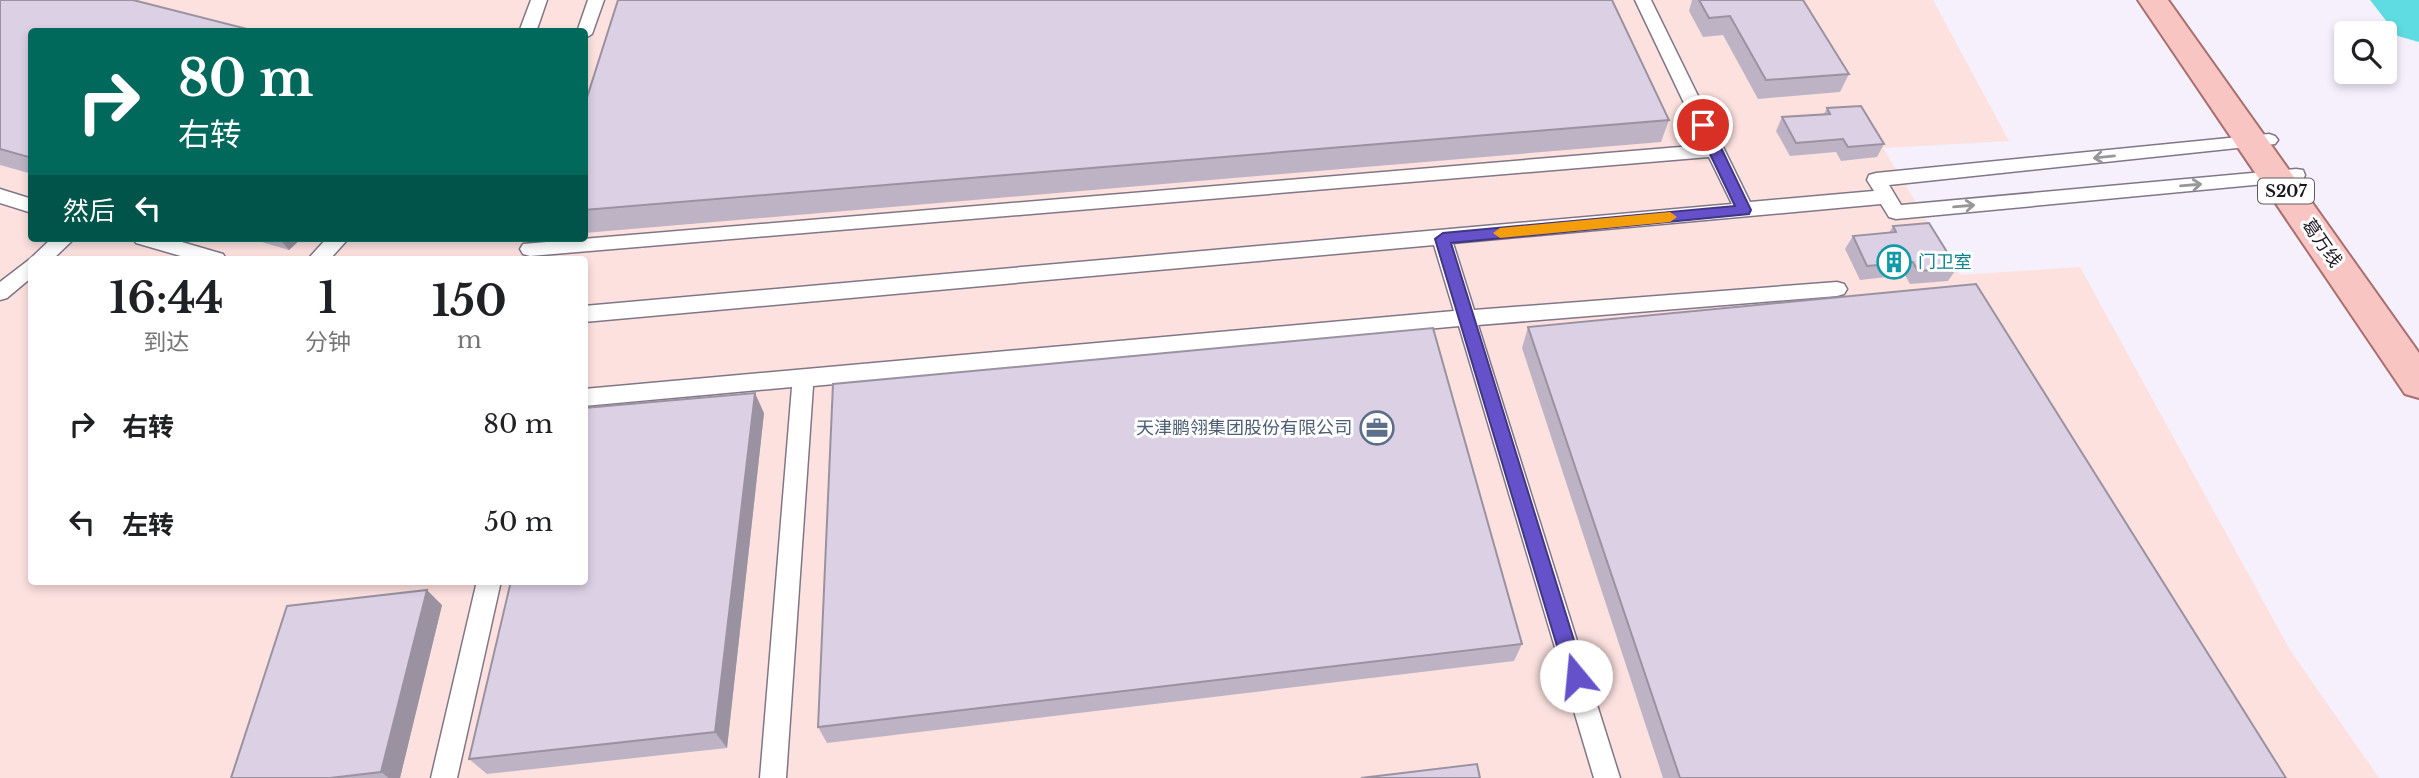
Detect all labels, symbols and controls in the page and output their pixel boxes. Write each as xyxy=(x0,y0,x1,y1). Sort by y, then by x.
map controls xyxy=(2334,21,2397,84)
button: search xyxy=(2334,21,2397,84)
text: 80 m xyxy=(178,48,313,109)
icon: right xyxy=(63,56,154,147)
pin xyxy=(1673,95,1733,155)
icon: arrive xyxy=(1684,106,1722,144)
text: 右转 xyxy=(178,115,242,155)
one-way arrow xyxy=(2093,150,2115,163)
one-way arrow xyxy=(2179,178,2201,191)
road number: S207 xyxy=(2258,178,2314,204)
icon: left xyxy=(129,189,167,227)
text: 然后 xyxy=(63,195,115,227)
one-way arrow xyxy=(1952,199,1975,212)
street label: 葛万线 xyxy=(2298,215,2346,271)
building icon: 门卫室 xyxy=(1875,243,1913,281)
place label: 门卫室 xyxy=(1918,251,1972,273)
text: 16:44 xyxy=(109,272,223,324)
text: 1 xyxy=(318,272,337,324)
text: 150 xyxy=(432,275,507,327)
text: m xyxy=(457,326,482,354)
text: 到达 xyxy=(143,328,189,356)
text: 分钟 xyxy=(305,328,351,356)
icon: right xyxy=(63,405,101,443)
text: 80 m xyxy=(483,408,553,440)
office icon: 天津鹏翎集团股份有限公司 xyxy=(1358,409,1396,447)
text: 右转 xyxy=(122,411,174,443)
place label: 天津鹏翎集团股份有限公司 xyxy=(1136,417,1352,439)
icon: left xyxy=(63,503,101,541)
text: 50 m xyxy=(484,506,553,538)
text: 左转 xyxy=(122,509,174,541)
position arrow xyxy=(1539,639,1613,713)

